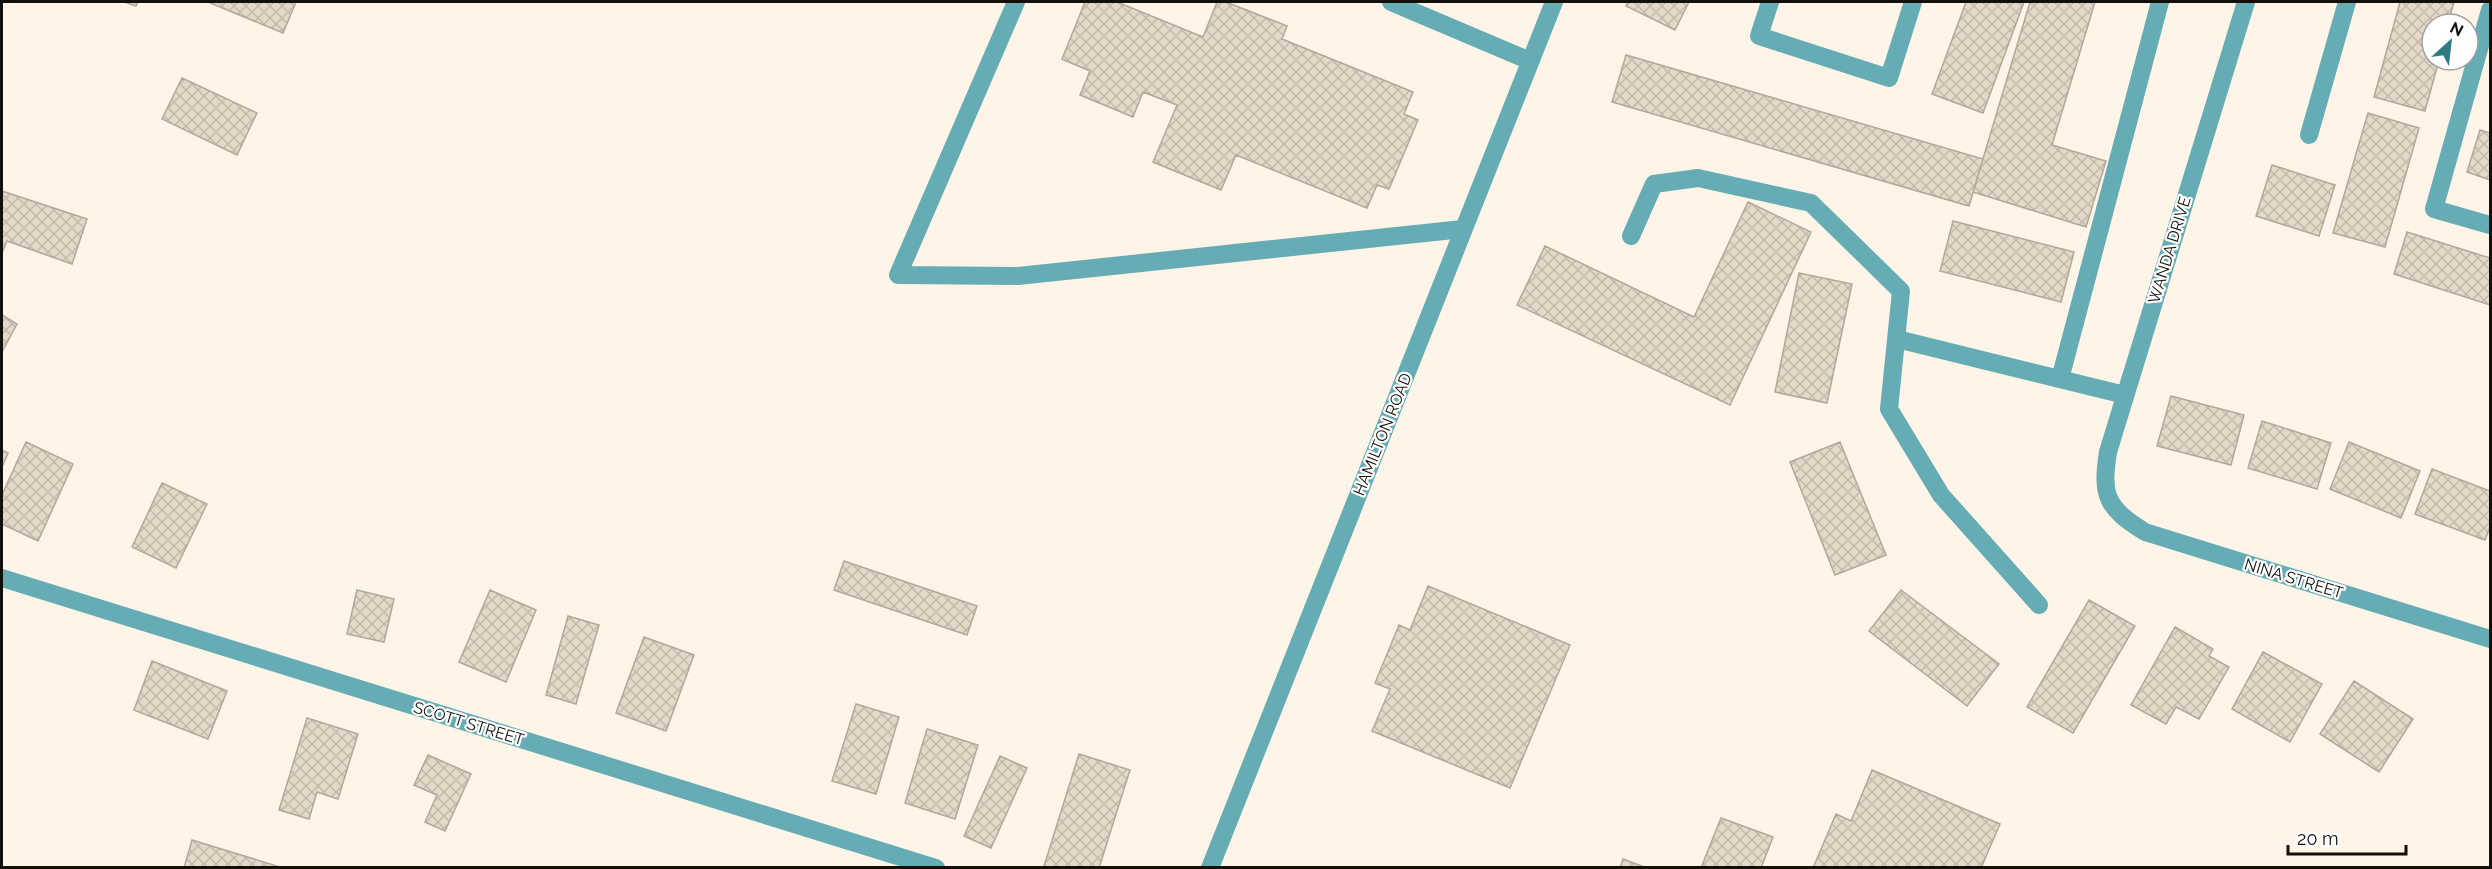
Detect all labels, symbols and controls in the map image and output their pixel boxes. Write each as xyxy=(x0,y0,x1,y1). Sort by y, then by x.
north arrow xyxy=(2420,12,2480,72)
text: N xyxy=(2447,18,2466,40)
street label: WANDA DRIVE xyxy=(2144,194,2195,306)
street label: HAMILTON ROAD xyxy=(1349,370,1416,498)
street label: NINA STREET xyxy=(2242,554,2346,603)
street label: SCOTT STREET xyxy=(411,698,527,749)
scale bar xyxy=(2288,818,2406,856)
text: 20 m xyxy=(2297,828,2339,849)

